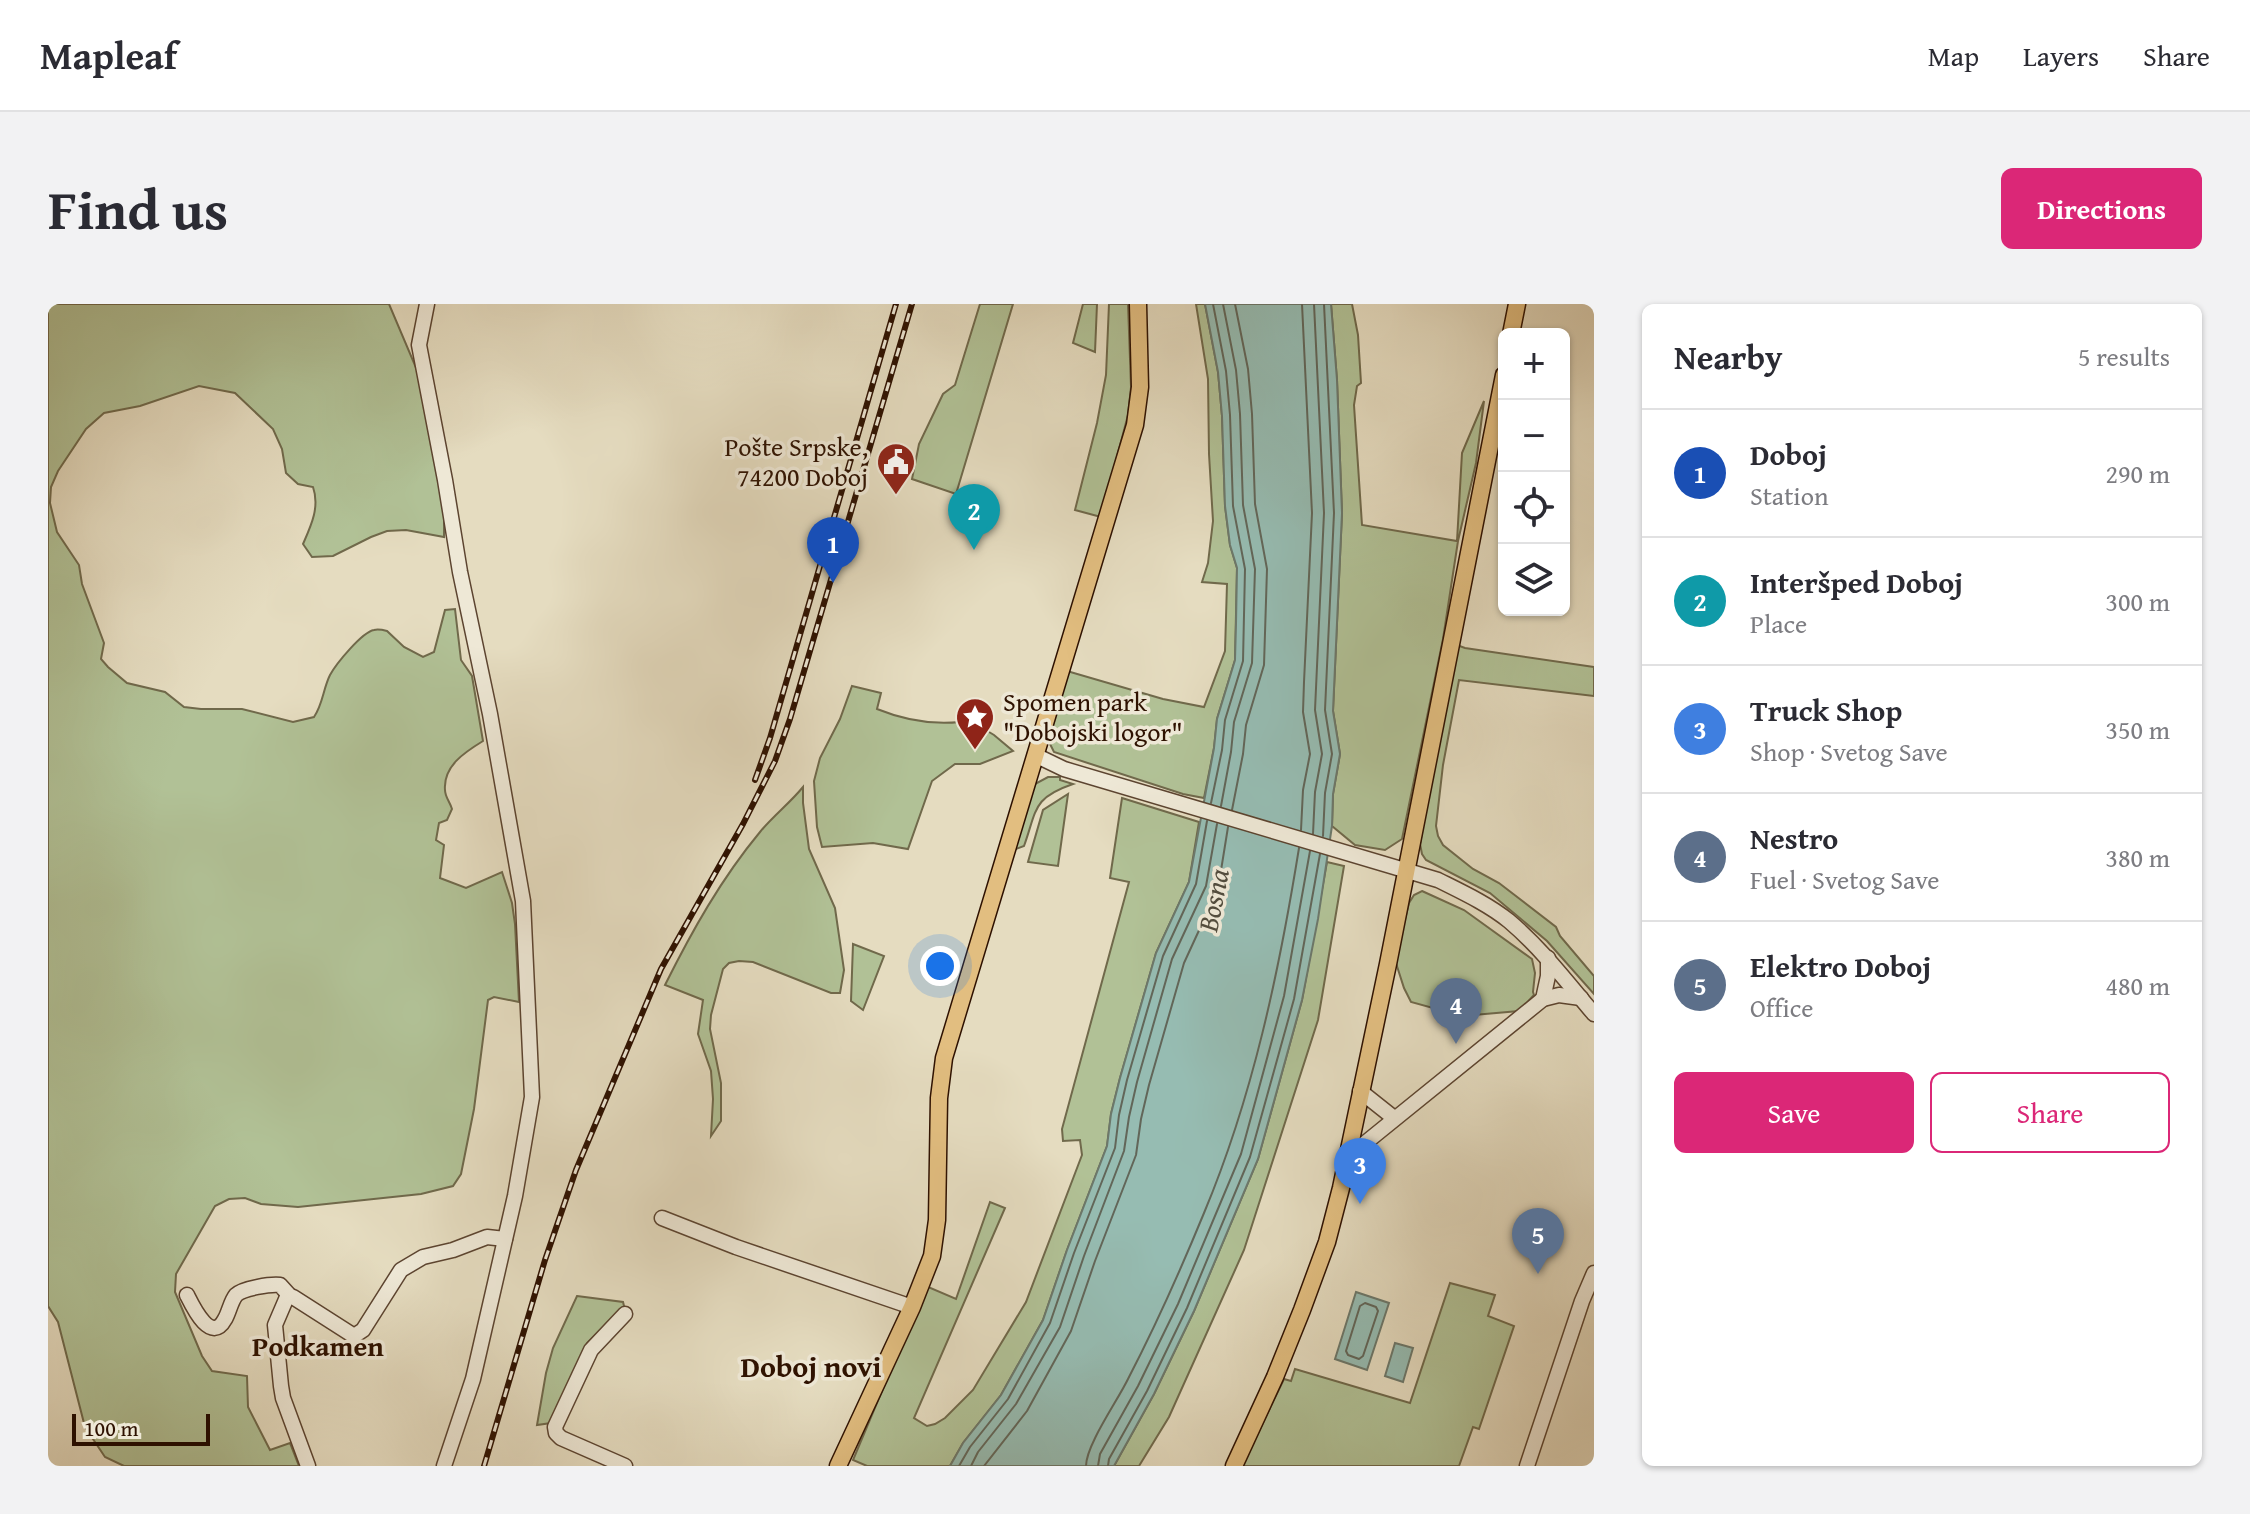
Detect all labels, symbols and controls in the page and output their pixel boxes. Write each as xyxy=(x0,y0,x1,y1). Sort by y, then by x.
text: Mapleaf xyxy=(40,27,177,83)
text: Map xyxy=(1928,35,1979,76)
text: Layers xyxy=(2023,35,2099,76)
text: Share xyxy=(2143,35,2210,76)
text: Find us xyxy=(48,167,228,250)
button: Directions xyxy=(2001,168,2202,249)
map controls xyxy=(1498,328,1570,616)
button: + xyxy=(1498,328,1570,400)
text: Nearby xyxy=(1674,332,1783,381)
text: 5 results xyxy=(2078,337,2170,376)
button: − xyxy=(1498,400,1570,472)
place label: Pošte Srpske, 74200 Doboj xyxy=(724,427,868,496)
text: Doboj xyxy=(1750,432,1827,476)
public building icon: Pošte Srpske, 74200 Doboj xyxy=(875,441,917,496)
text: 1 xyxy=(1693,454,1707,493)
text: 290 m xyxy=(2105,454,2170,493)
button: locate xyxy=(1498,472,1570,544)
text: Station xyxy=(1750,476,1829,515)
pin: 2 xyxy=(948,484,1000,550)
pin: 1 xyxy=(807,517,859,583)
button: layers xyxy=(1498,544,1570,616)
text: Interšped Doboj xyxy=(1750,560,1963,604)
text: 2 xyxy=(1693,582,1707,621)
text: 300 m xyxy=(2105,582,2170,621)
text: Place xyxy=(1750,604,1807,643)
place label: Spomen park "Dobojski logor" xyxy=(1003,682,1183,751)
text: Truck Shop xyxy=(1750,688,1902,732)
place icon: Spomen park "Dobojski logor" xyxy=(954,696,996,751)
text: 3 xyxy=(1693,710,1707,749)
text: 350 m xyxy=(2105,710,2170,749)
text: Shop · Svetog Save xyxy=(1750,732,1948,771)
text: Nestro xyxy=(1750,816,1838,860)
text: 4 xyxy=(1693,838,1707,877)
text: 380 m xyxy=(2105,838,2170,877)
text: Fuel · Svetog Save xyxy=(1750,860,1939,899)
water label: Bosna xyxy=(1186,865,1239,936)
text: Elektro Doboj xyxy=(1750,944,1931,988)
your location xyxy=(920,946,960,986)
text: 5 xyxy=(1693,966,1707,1005)
text: 480 m xyxy=(2105,966,2170,1005)
pin: 4 xyxy=(1430,978,1482,1044)
text: Office xyxy=(1750,988,1814,1027)
button: Save xyxy=(1674,1072,1914,1153)
button: Share xyxy=(1930,1072,2170,1153)
pin: 3 xyxy=(1334,1138,1386,1204)
pin: 5 xyxy=(1512,1208,1564,1274)
district label: Podkamen xyxy=(252,1325,384,1366)
district label: Doboj novi xyxy=(740,1344,882,1388)
scale bar xyxy=(72,1410,210,1446)
text: 100 m xyxy=(84,1412,139,1444)

